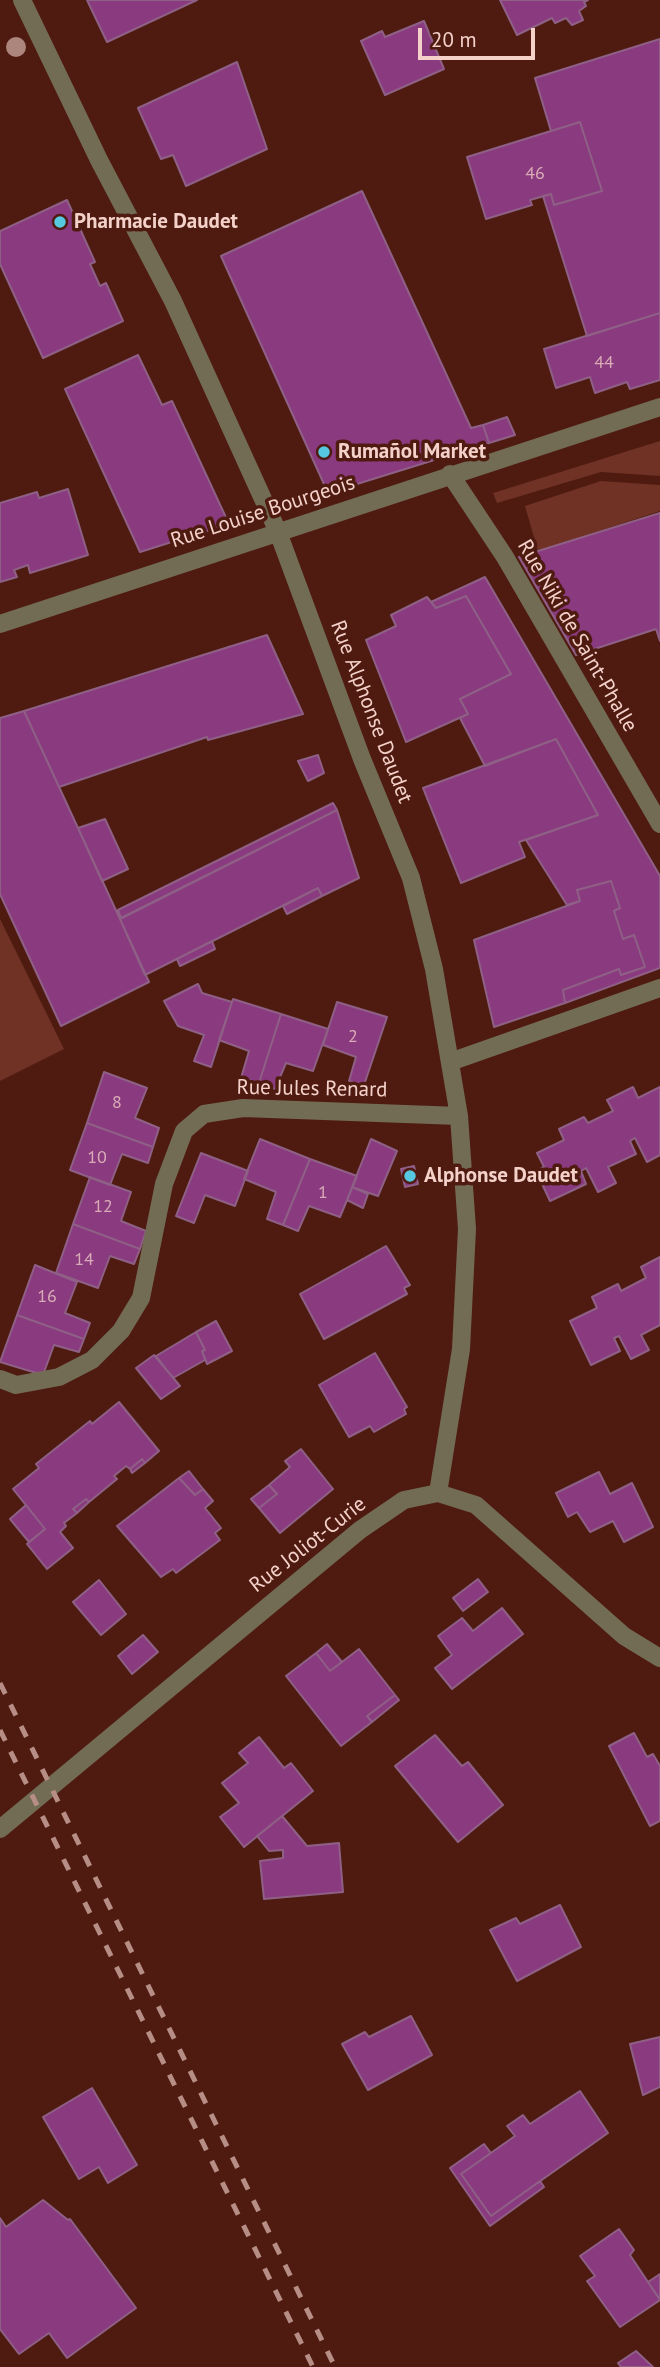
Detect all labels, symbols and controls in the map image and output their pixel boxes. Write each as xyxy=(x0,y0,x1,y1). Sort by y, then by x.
scale bar xyxy=(422,14,539,58)
text: 20 m xyxy=(431,26,477,53)
house number: 46 xyxy=(525,163,545,185)
place label: Pharmacie Daudet xyxy=(74,209,238,235)
marker: Pharmacie Daudet xyxy=(52,214,68,230)
house number: 44 xyxy=(594,352,614,374)
place label: Rumañol Market xyxy=(338,439,486,465)
marker: Rumañol Market xyxy=(316,444,332,460)
street label: Rue Louise Bourgeois xyxy=(168,470,358,554)
street label: Rue Niki de Saint-Phalle xyxy=(512,535,642,737)
street label: Rue Alphonse Daudet xyxy=(325,617,417,807)
house number: 2 xyxy=(348,1026,358,1048)
street label: Rue Jules Renard xyxy=(236,1075,388,1103)
house number: 8 xyxy=(112,1092,122,1114)
house number: 10 xyxy=(87,1147,107,1169)
place label: Alphonse Daudet xyxy=(424,1163,578,1189)
marker: Alphonse Daudet xyxy=(402,1168,418,1184)
house number: 1 xyxy=(318,1182,328,1204)
house number: 12 xyxy=(93,1196,113,1218)
house number: 14 xyxy=(74,1249,94,1271)
house number: 16 xyxy=(37,1286,57,1308)
street label: Rue Joliot-Curie xyxy=(245,1492,371,1598)

